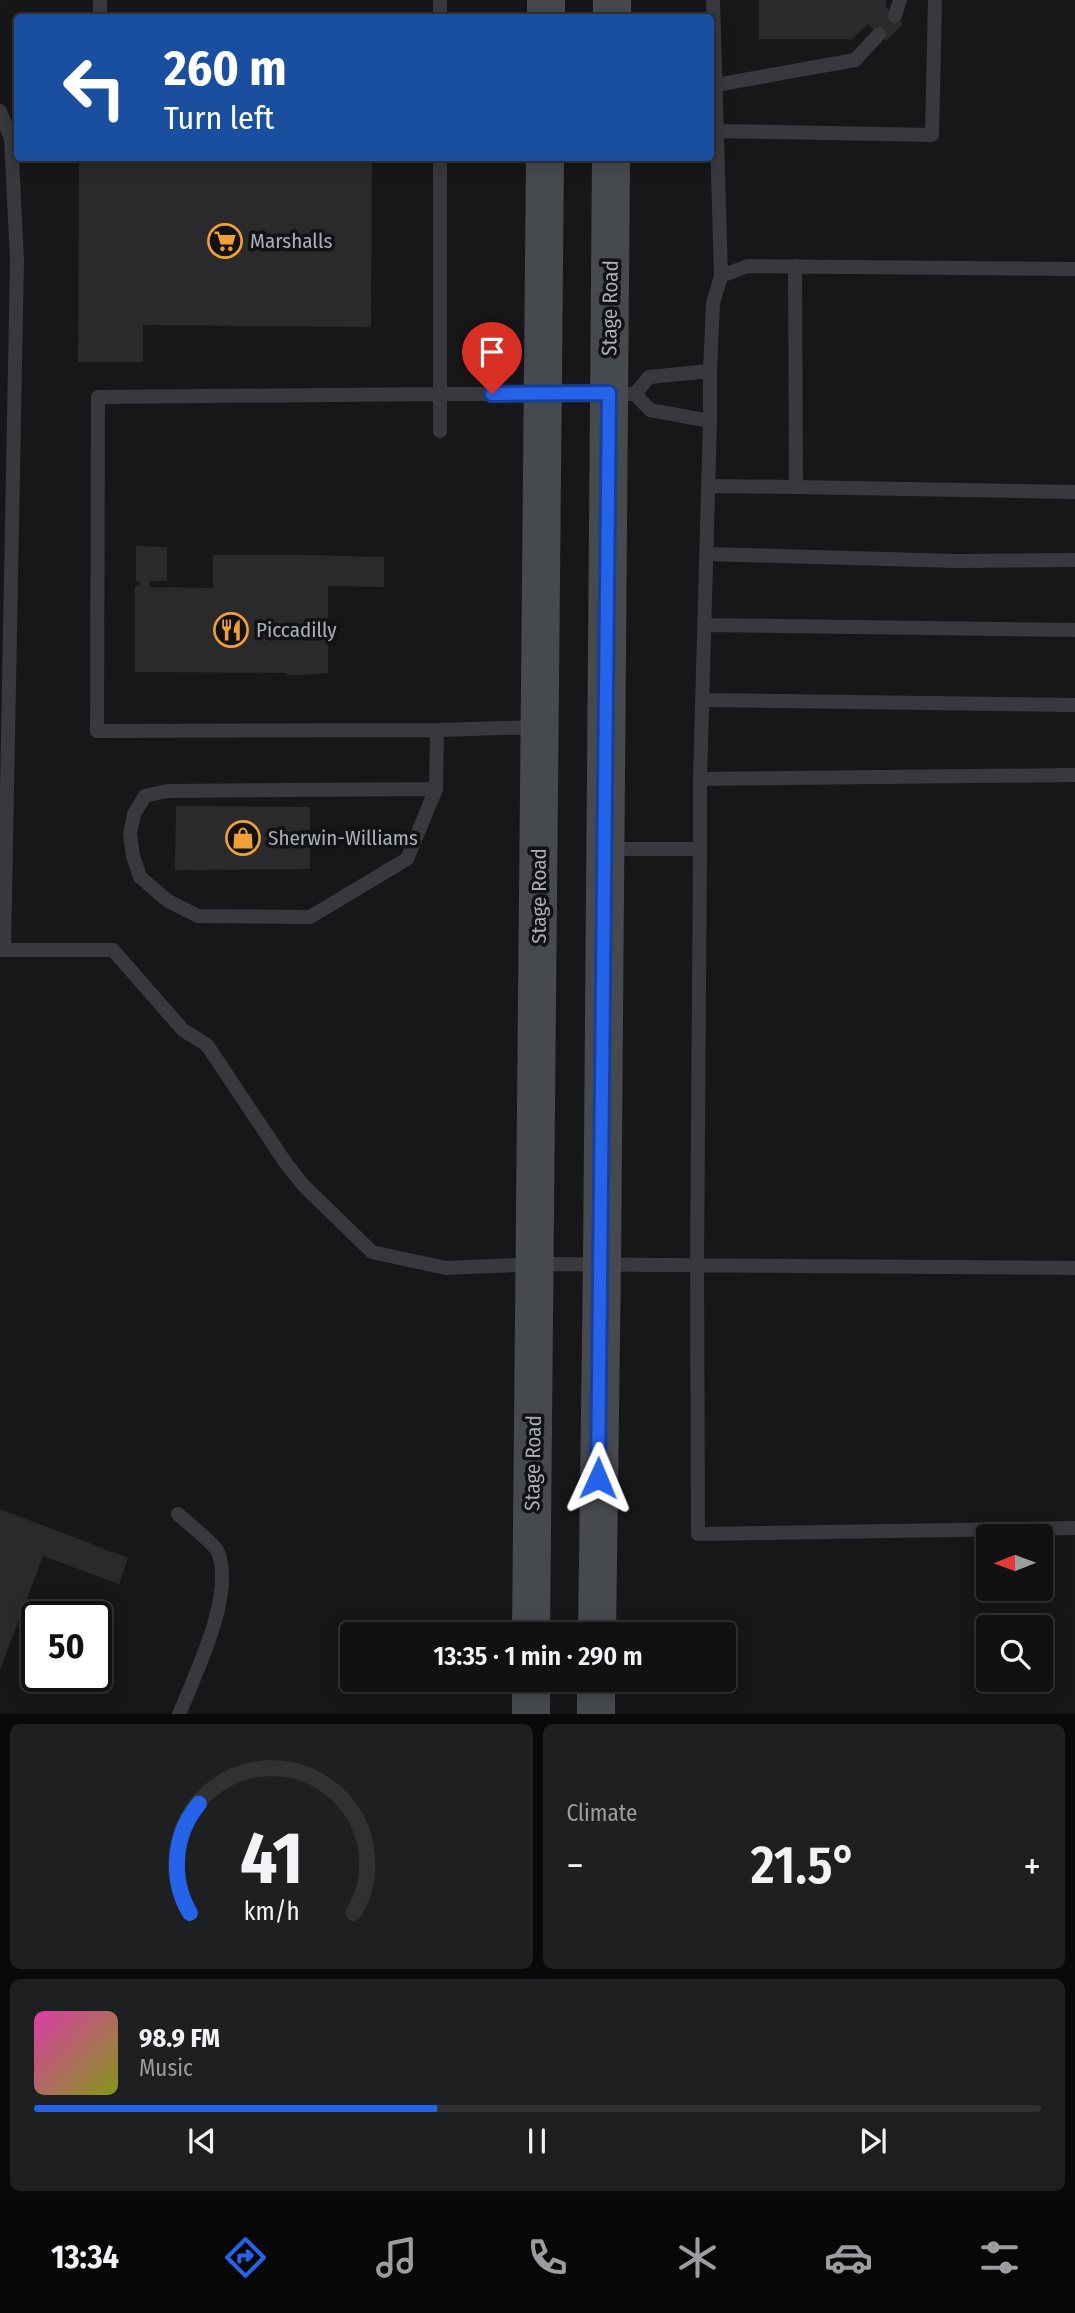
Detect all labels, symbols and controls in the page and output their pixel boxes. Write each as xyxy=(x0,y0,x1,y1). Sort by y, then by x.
text: 260 m xyxy=(164,39,287,98)
icon: left xyxy=(49,42,140,133)
text: Turn left xyxy=(164,99,274,137)
supermarket icon: Marshalls xyxy=(206,222,244,260)
place label: Marshalls xyxy=(250,228,332,254)
street label: Stage Road xyxy=(596,260,624,356)
pin xyxy=(462,322,522,394)
icon: arrive xyxy=(473,333,511,371)
restaurant icon: Piccadilly xyxy=(212,611,250,649)
place label: Piccadilly xyxy=(256,617,337,643)
shop icon: Sherwin-Williams xyxy=(224,819,262,857)
place label: Sherwin-Williams xyxy=(268,825,418,851)
street label: Stage Road xyxy=(526,848,552,944)
street label: Stage Road xyxy=(519,1415,547,1511)
position arrow xyxy=(561,1441,635,1515)
north arrow xyxy=(976,1524,1054,1601)
map controls xyxy=(976,1524,1053,1692)
speed limit sign: 50 xyxy=(21,1601,112,1692)
button: search xyxy=(976,1615,1053,1692)
text: 13:35 · 1 min · 290 m xyxy=(433,1641,643,1672)
text: Climate xyxy=(567,1799,637,1827)
text: 41 xyxy=(240,1815,303,1902)
text: 21.5° xyxy=(751,1834,857,1897)
text: − xyxy=(567,1843,584,1889)
text: + xyxy=(1024,1843,1041,1889)
text: km/h xyxy=(243,1896,299,1926)
text: 98.9 FM xyxy=(139,2023,220,2054)
text: Music xyxy=(139,2054,193,2082)
icon: previous xyxy=(183,2122,221,2160)
icon: pause xyxy=(518,2122,556,2160)
icon: next xyxy=(854,2122,892,2160)
icon: directions xyxy=(221,2233,270,2282)
icon: music xyxy=(372,2233,421,2282)
icon: phone xyxy=(523,2233,572,2282)
icon: climate xyxy=(673,2233,722,2282)
icon: car xyxy=(824,2233,873,2282)
icon: filters xyxy=(975,2233,1024,2282)
text: 13:34 xyxy=(51,2238,119,2276)

